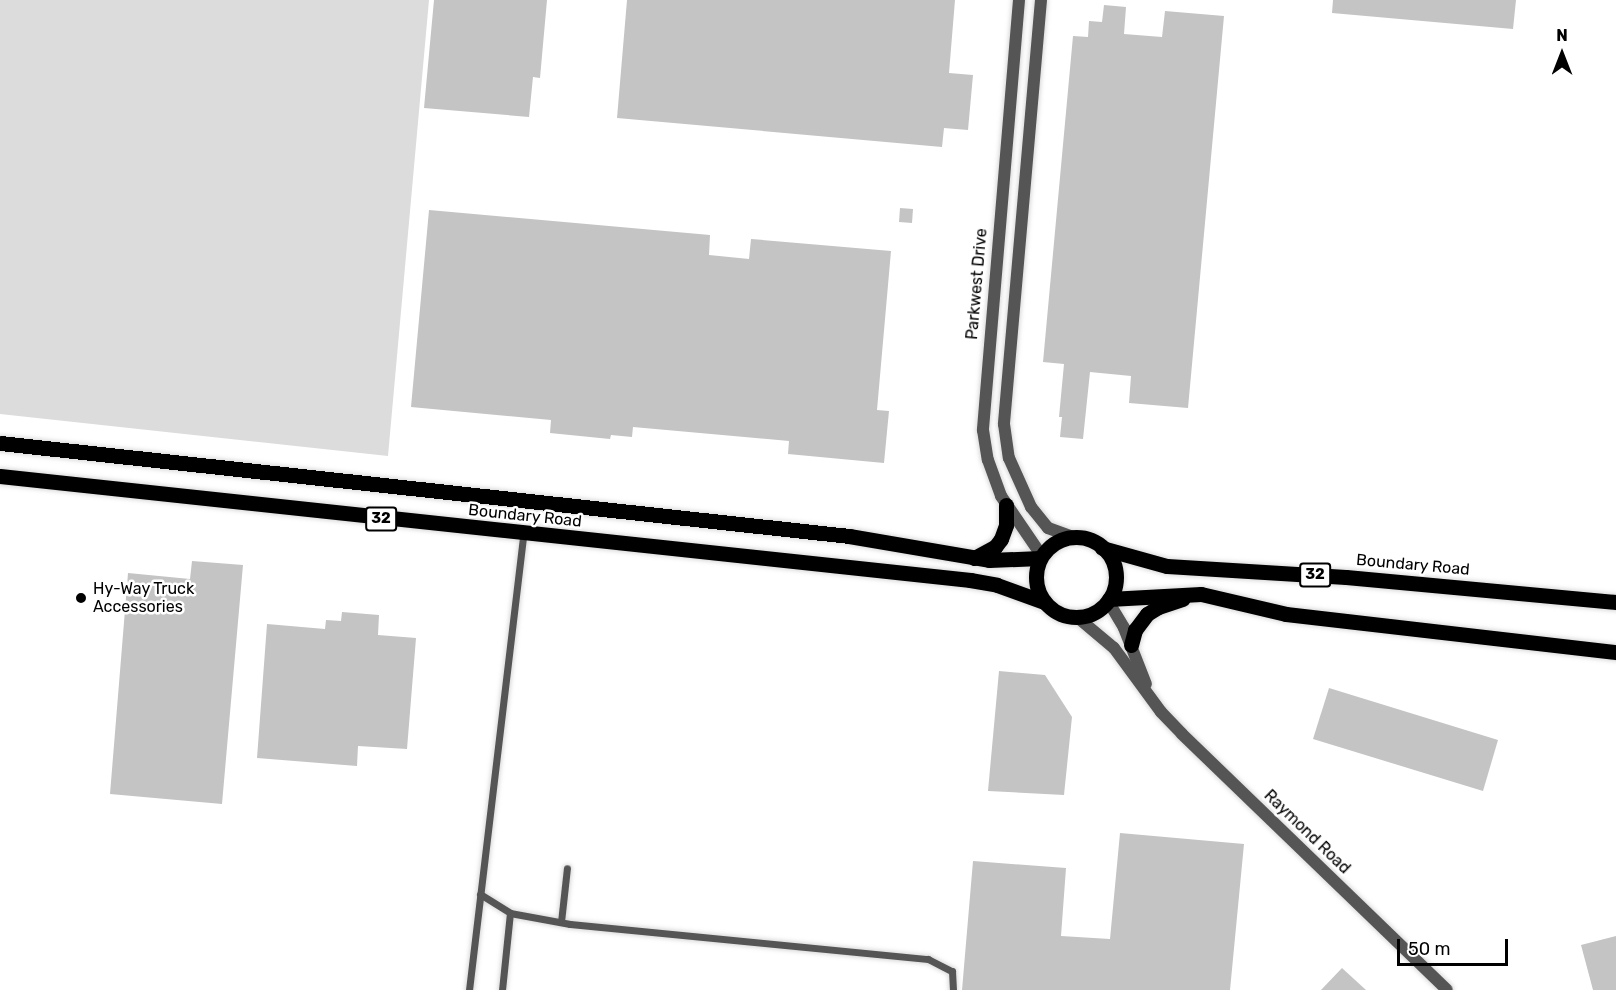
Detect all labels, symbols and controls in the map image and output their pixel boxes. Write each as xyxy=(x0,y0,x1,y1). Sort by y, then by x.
north arrow xyxy=(1532,24,1592,84)
text: N xyxy=(1556,26,1568,45)
street label: Parkwest Drive xyxy=(963,228,991,340)
street label: Boundary Road xyxy=(467,500,583,532)
road number: 32 xyxy=(364,507,398,531)
street label: Boundary Road xyxy=(1355,550,1471,580)
road number: 32 xyxy=(1298,563,1332,587)
place label: Hy-Way Truck Accessories xyxy=(93,579,195,617)
marker: Hy-Way Truck Accessories xyxy=(74,591,88,605)
street label: Raymond Road xyxy=(1260,786,1354,878)
scale bar xyxy=(1400,927,1511,965)
text: 50 m xyxy=(1408,938,1451,960)

